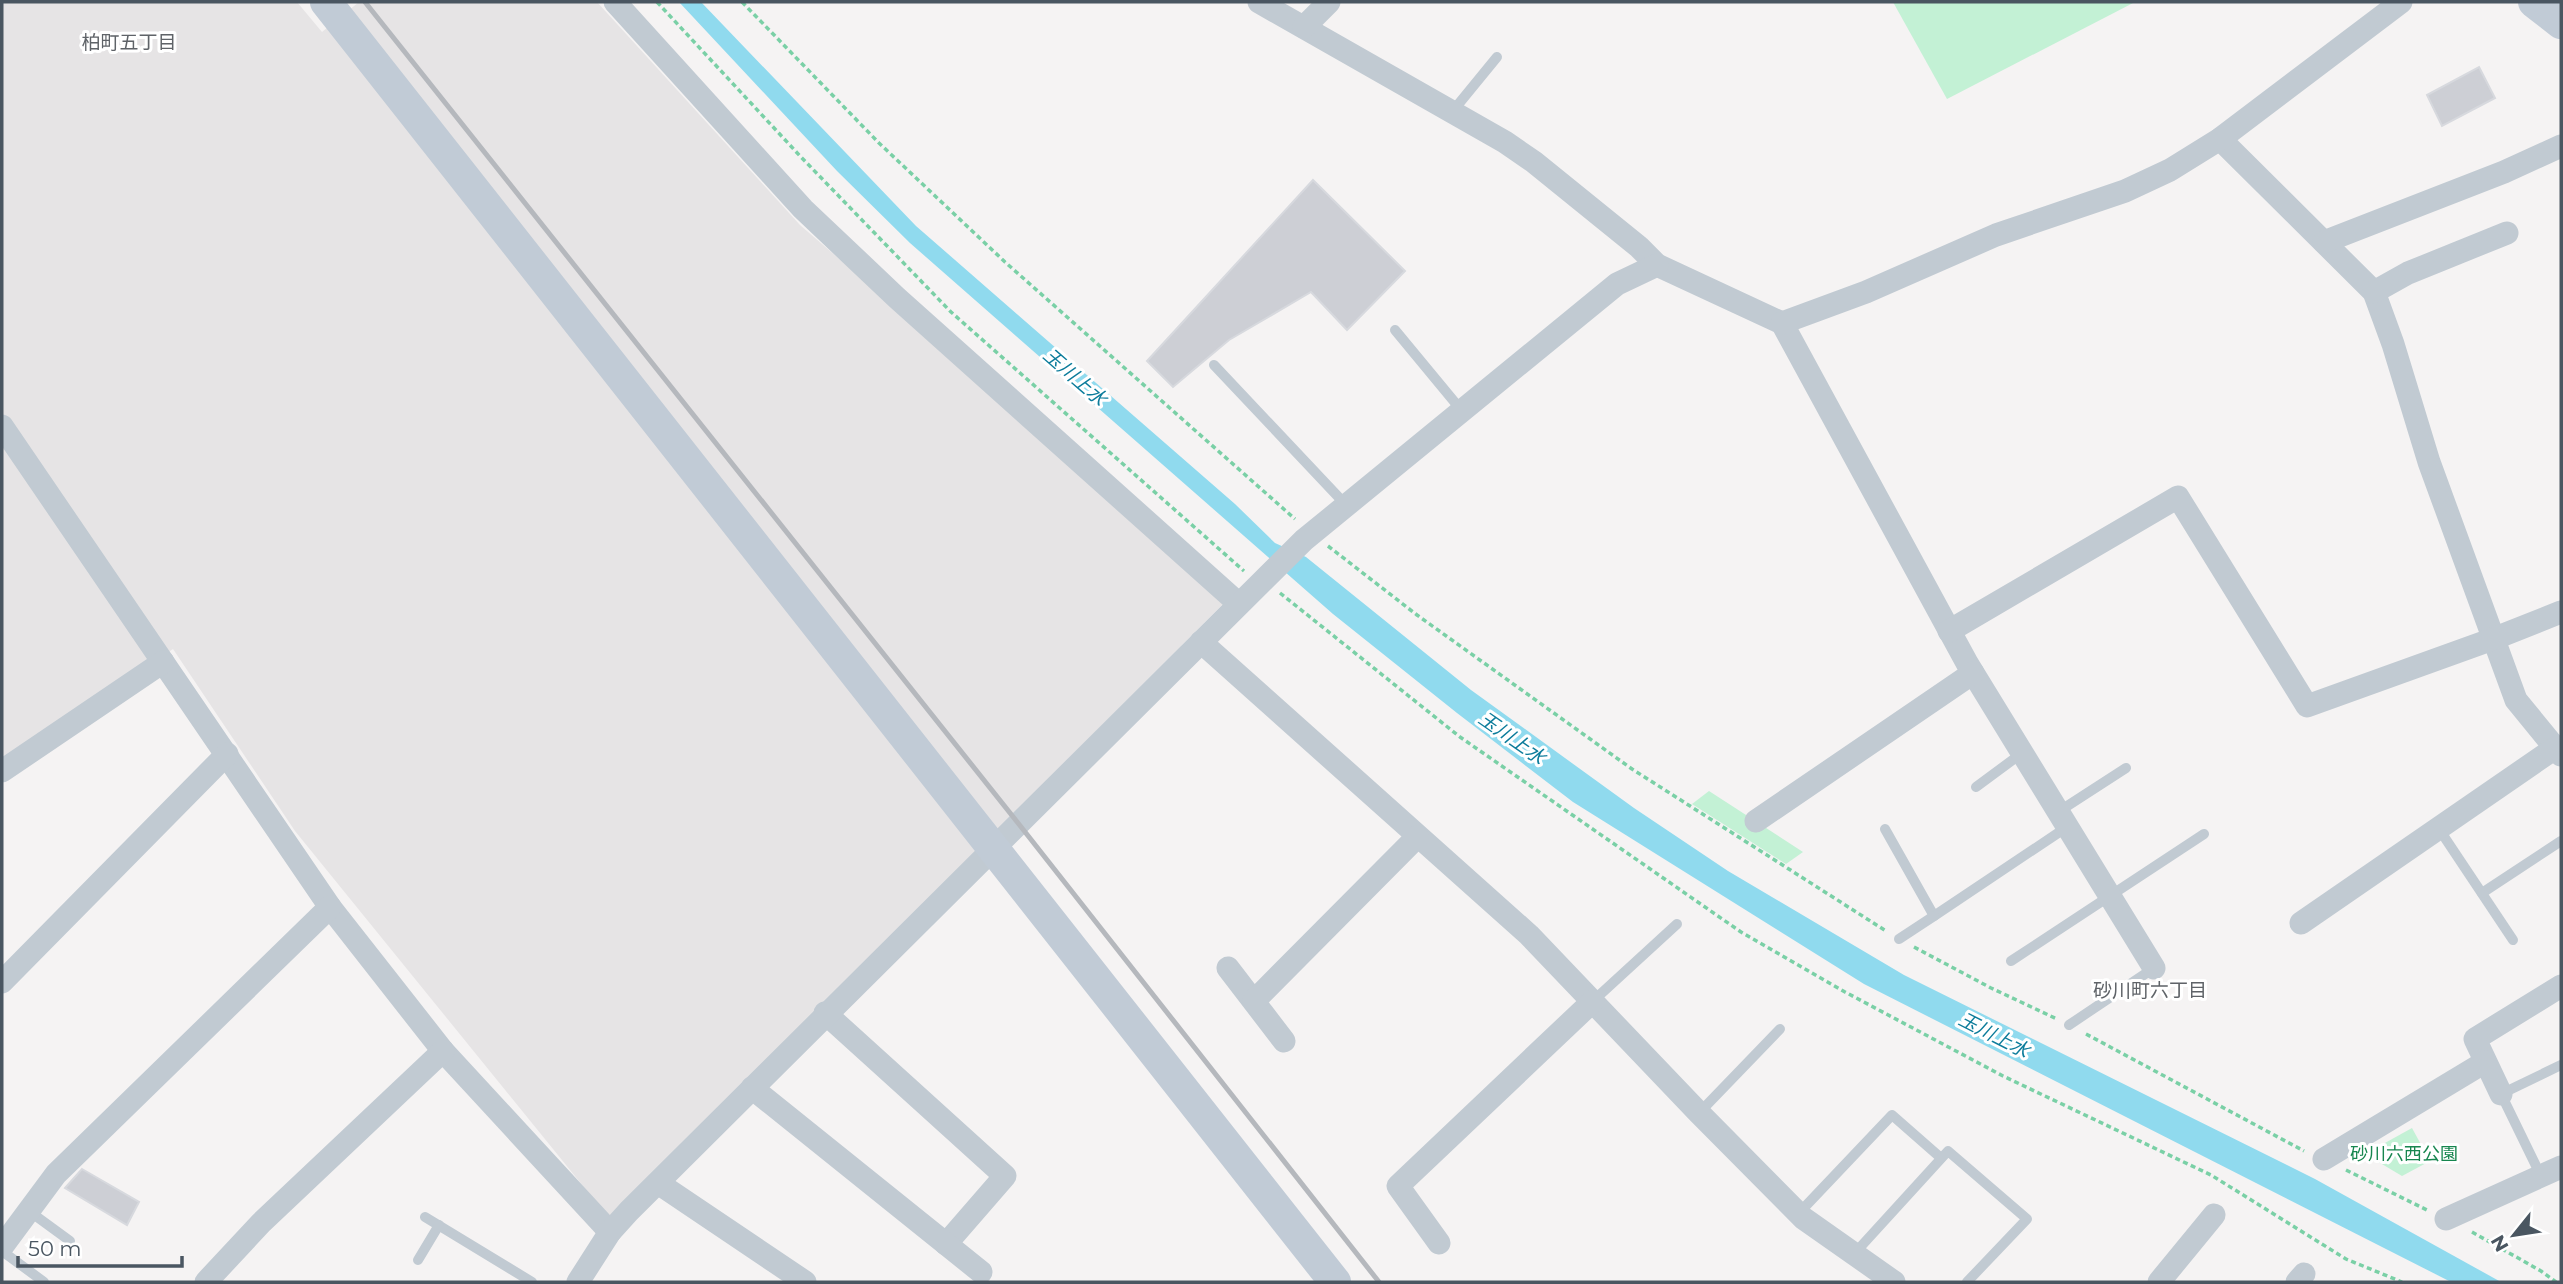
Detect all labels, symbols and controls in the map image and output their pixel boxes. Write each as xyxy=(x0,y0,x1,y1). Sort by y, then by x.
district label: 柏町五丁目 xyxy=(81,31,177,54)
water label: 玉川上水 xyxy=(1039,343,1113,412)
water label: 玉川上水 xyxy=(1474,707,1551,770)
district label: 砂川町六丁目 xyxy=(2093,979,2207,1002)
water label: 玉川上水 xyxy=(1955,1007,2035,1063)
park label: 砂川六西公園 xyxy=(2350,1143,2458,1165)
north arrow xyxy=(2479,1200,2549,1270)
scale bar xyxy=(18,1224,182,1268)
text: N xyxy=(2486,1231,2514,1256)
text: 50 m xyxy=(28,1236,82,1261)

